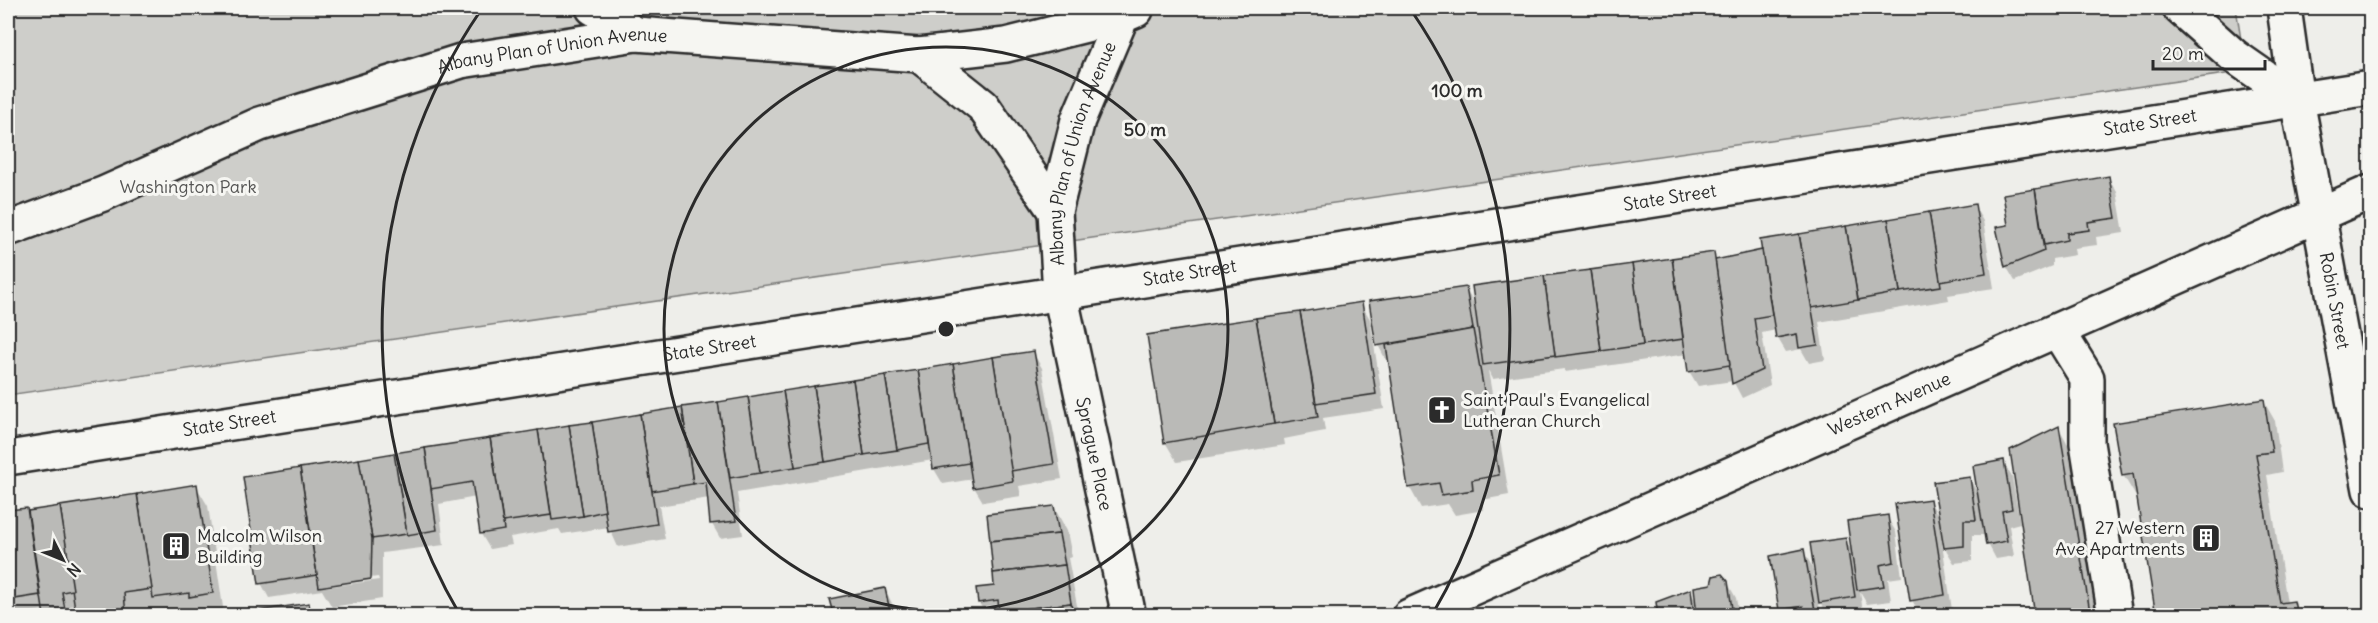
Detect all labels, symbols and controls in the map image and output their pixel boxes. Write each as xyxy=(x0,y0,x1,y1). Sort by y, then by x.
street label: Albany Plan of Union Avenue xyxy=(434,22,668,79)
scale bar xyxy=(2153,33,2266,71)
street label: Albany Plan of Union Avenue xyxy=(1043,38,1121,266)
text: 20 m xyxy=(2162,42,2204,65)
text: 100 m xyxy=(1432,79,1483,102)
street label: State Street xyxy=(2102,103,2198,141)
text: 50 m xyxy=(1124,118,1166,141)
park label: Washington Park xyxy=(119,175,257,198)
street label: State Street xyxy=(1621,179,1718,216)
street label: Robin Street xyxy=(2315,250,2355,351)
street label: State Street xyxy=(1141,254,1238,291)
centre of rings xyxy=(936,319,956,339)
street label: State Street xyxy=(661,329,758,366)
street label: Western Avenue xyxy=(1824,367,1954,441)
place label: Saint Paul's Evangelical Lutheran Church xyxy=(1463,388,1650,432)
church icon: Saint Paul's Evangelical Lutheran Church xyxy=(1426,394,1458,426)
street label: Sprague Place xyxy=(1071,395,1118,513)
street label: State Street xyxy=(181,404,277,441)
place label: 27 Western Ave Apartments xyxy=(2055,516,2185,560)
building icon: 27 Western Ave Apartments xyxy=(2190,522,2222,554)
place label: Malcolm Wilson Building xyxy=(197,524,322,568)
north arrow xyxy=(33,530,93,590)
building icon: Malcolm Wilson Building xyxy=(160,530,192,562)
text: N xyxy=(63,559,85,581)

